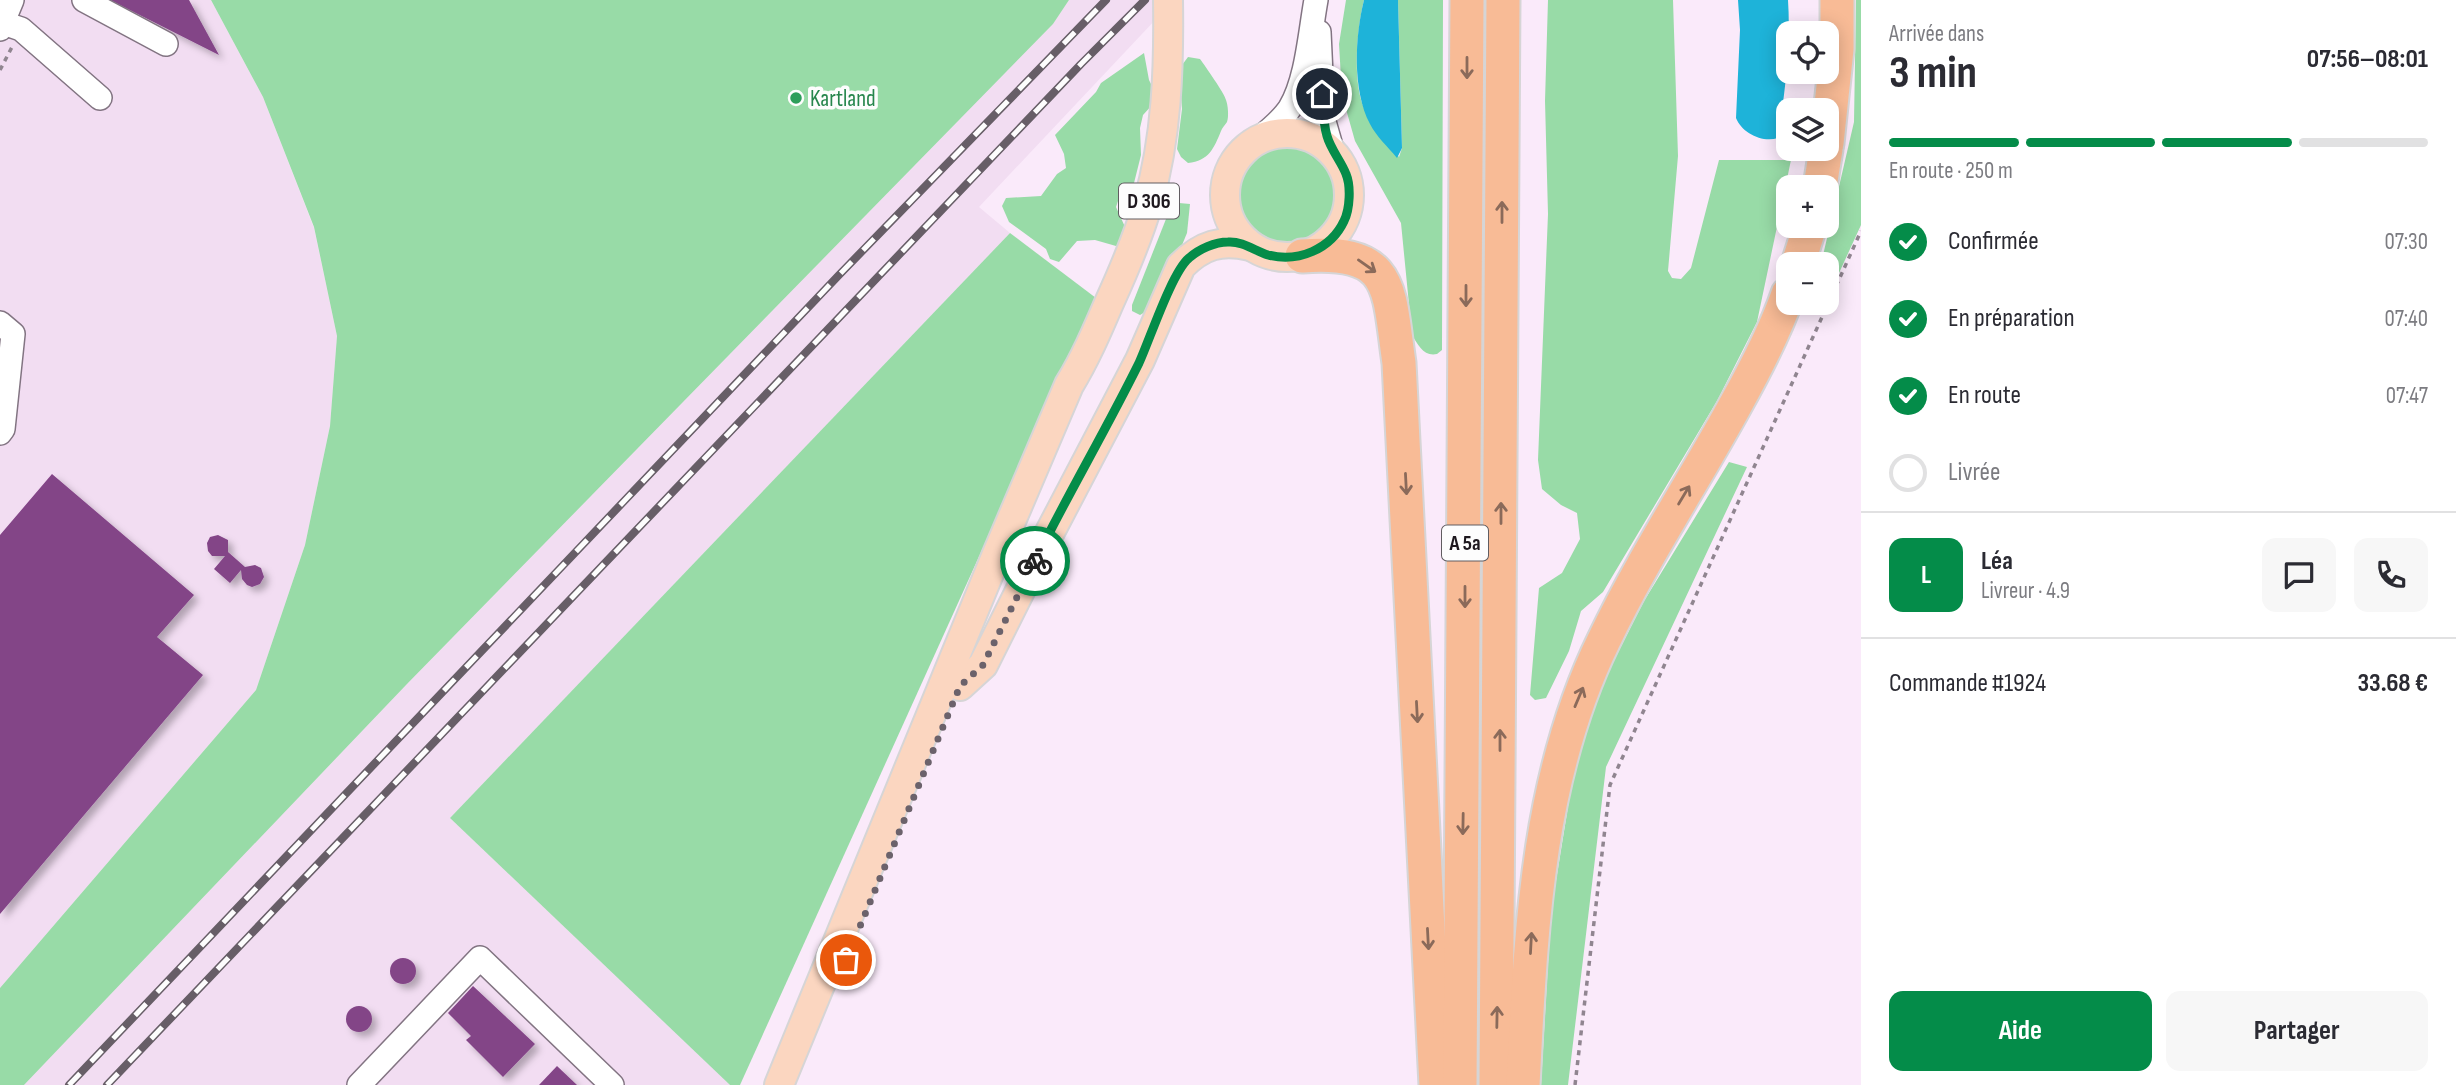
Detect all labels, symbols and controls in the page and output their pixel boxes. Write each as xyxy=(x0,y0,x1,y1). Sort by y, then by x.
text: Arrivée dans xyxy=(1889,20,1984,48)
map controls xyxy=(1776,21,1839,315)
button: locate xyxy=(1776,21,1839,84)
text: 07:56–08:01 xyxy=(2307,44,2428,75)
text: 3 min xyxy=(1889,46,1977,101)
one-way arrow xyxy=(1460,56,1474,79)
pin xyxy=(1292,64,1352,124)
icon: home xyxy=(1303,75,1341,113)
place label: Kartland xyxy=(810,85,876,113)
marker: Kartland xyxy=(788,90,804,106)
button: layers xyxy=(1776,98,1839,161)
text: En route · 250 m xyxy=(1889,157,2013,185)
button: + xyxy=(1776,175,1839,238)
road number: D 306 xyxy=(1119,184,1179,218)
one-way arrow xyxy=(1495,201,1509,224)
icon: check xyxy=(1889,223,1927,261)
text: Confirmée xyxy=(1948,226,2039,257)
text: 07:30 xyxy=(2385,228,2428,256)
button: − xyxy=(1776,252,1839,315)
one-way arrow xyxy=(1358,258,1377,273)
one-way arrow xyxy=(1459,284,1473,307)
icon: check xyxy=(1889,300,1927,338)
text: En préparation xyxy=(1948,303,2075,334)
text: 07:40 xyxy=(2385,305,2428,333)
icon: check xyxy=(1889,377,1927,415)
text: En route xyxy=(1948,380,2021,411)
text: 07:47 xyxy=(2386,382,2428,410)
text: Livrée xyxy=(1948,457,2000,488)
one-way arrow xyxy=(1399,473,1412,496)
one-way arrow xyxy=(1677,486,1691,506)
one-way arrow xyxy=(1494,502,1508,525)
courier xyxy=(1000,526,1070,596)
road number: A 5a xyxy=(1442,526,1488,560)
button: chat xyxy=(2262,538,2336,612)
button: phone xyxy=(2354,538,2428,612)
icon: bike xyxy=(1016,542,1054,580)
text: Léa xyxy=(1981,546,2013,577)
text: L xyxy=(1921,560,1931,591)
text: Livreur · 4.9 xyxy=(1981,577,2070,605)
one-way arrow xyxy=(1458,585,1472,608)
text: Commande #1924 xyxy=(1889,668,2046,699)
text: 33.68 € xyxy=(2357,668,2428,699)
one-way arrow xyxy=(1573,687,1586,708)
one-way arrow xyxy=(1410,700,1423,723)
one-way arrow xyxy=(1493,729,1506,752)
one-way arrow xyxy=(1457,812,1470,835)
one-way arrow xyxy=(1421,927,1434,950)
pin xyxy=(816,930,876,990)
one-way arrow xyxy=(1524,932,1537,955)
icon: bag xyxy=(827,941,865,979)
button: Aide xyxy=(1889,991,2152,1071)
button: Partager xyxy=(2166,991,2428,1071)
one-way arrow xyxy=(1490,1006,1504,1029)

